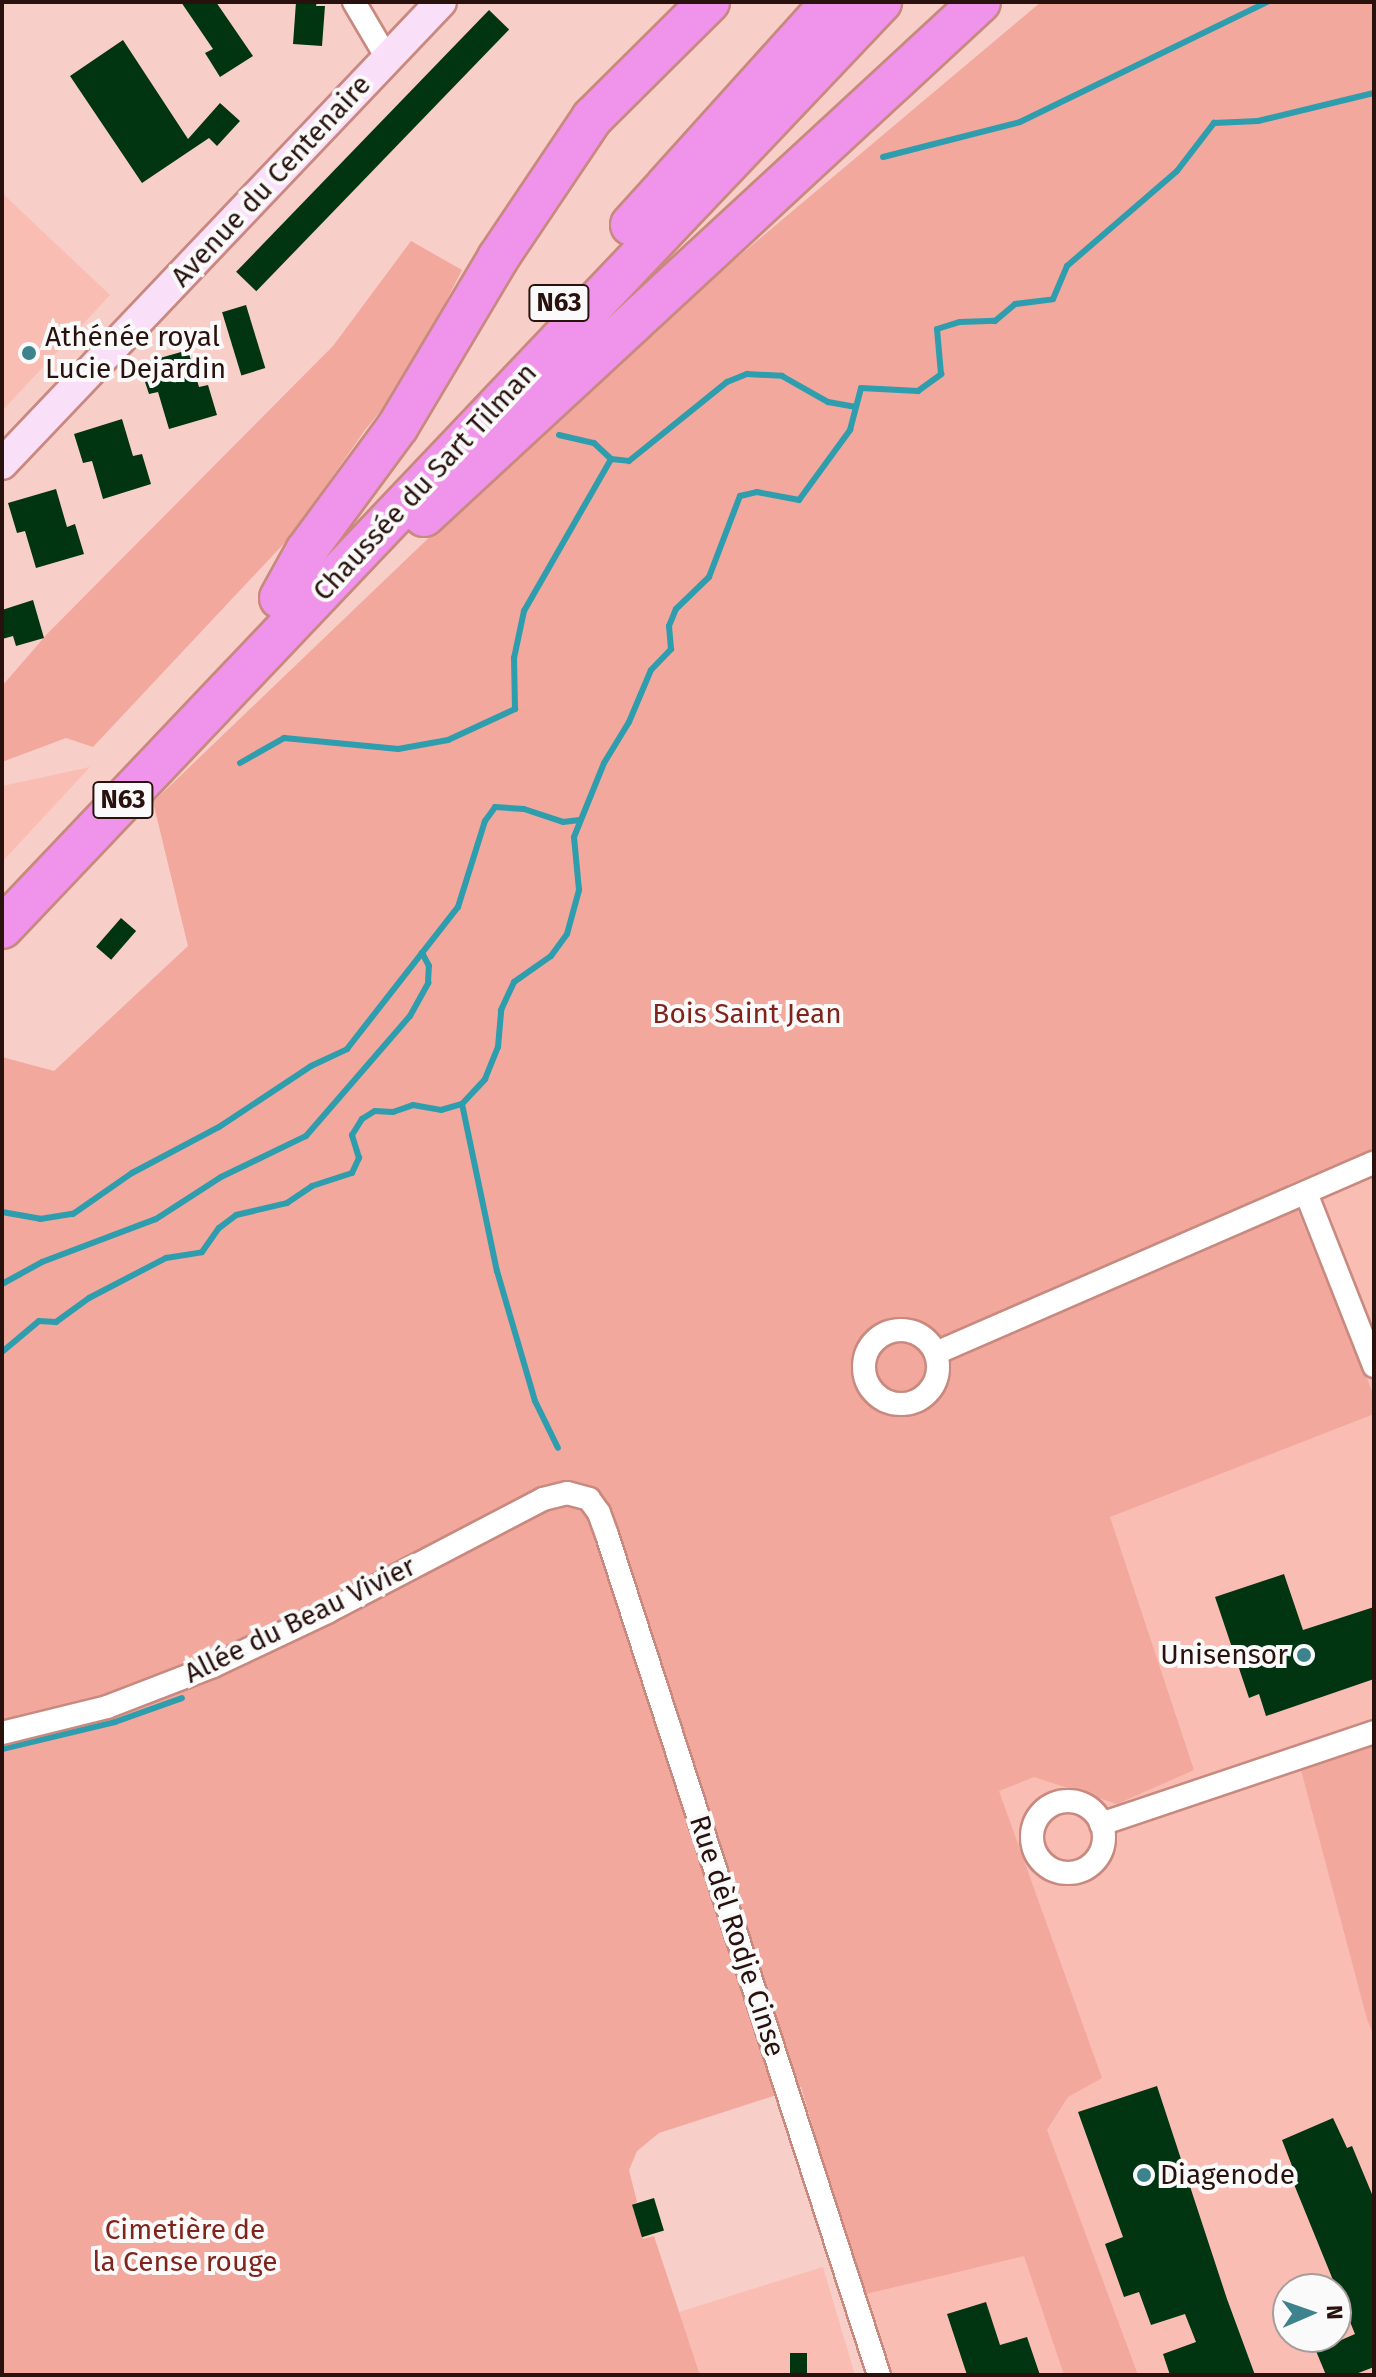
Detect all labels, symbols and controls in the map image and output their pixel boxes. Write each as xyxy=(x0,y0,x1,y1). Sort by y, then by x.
street label: Avenue du Centenaire xyxy=(164,68,378,294)
road number: N63 xyxy=(527,281,591,325)
place label: Athénée royal Lucie Dejardin xyxy=(45,320,226,386)
marker: Athénée royal Lucie Dejardin xyxy=(20,344,38,362)
street label: Chaussée du Sart Tilman xyxy=(306,356,544,608)
road number: N63 xyxy=(91,778,155,822)
park label: Bois Saint Jean xyxy=(652,997,842,1031)
street label: Allée du Beau Vivier xyxy=(179,1549,421,1691)
place label: Unisensor xyxy=(1160,1638,1288,1672)
marker: Unisensor xyxy=(1295,1646,1313,1664)
street label: Rue dèl Rodje Cinse xyxy=(682,1811,792,2061)
place label: Diagenode xyxy=(1160,2158,1295,2192)
marker: Diagenode xyxy=(1135,2166,1153,2184)
park label: Cimetière de la Cense rouge xyxy=(92,2213,278,2279)
north arrow xyxy=(1272,2273,1352,2353)
text: N xyxy=(1321,2304,1348,2320)

